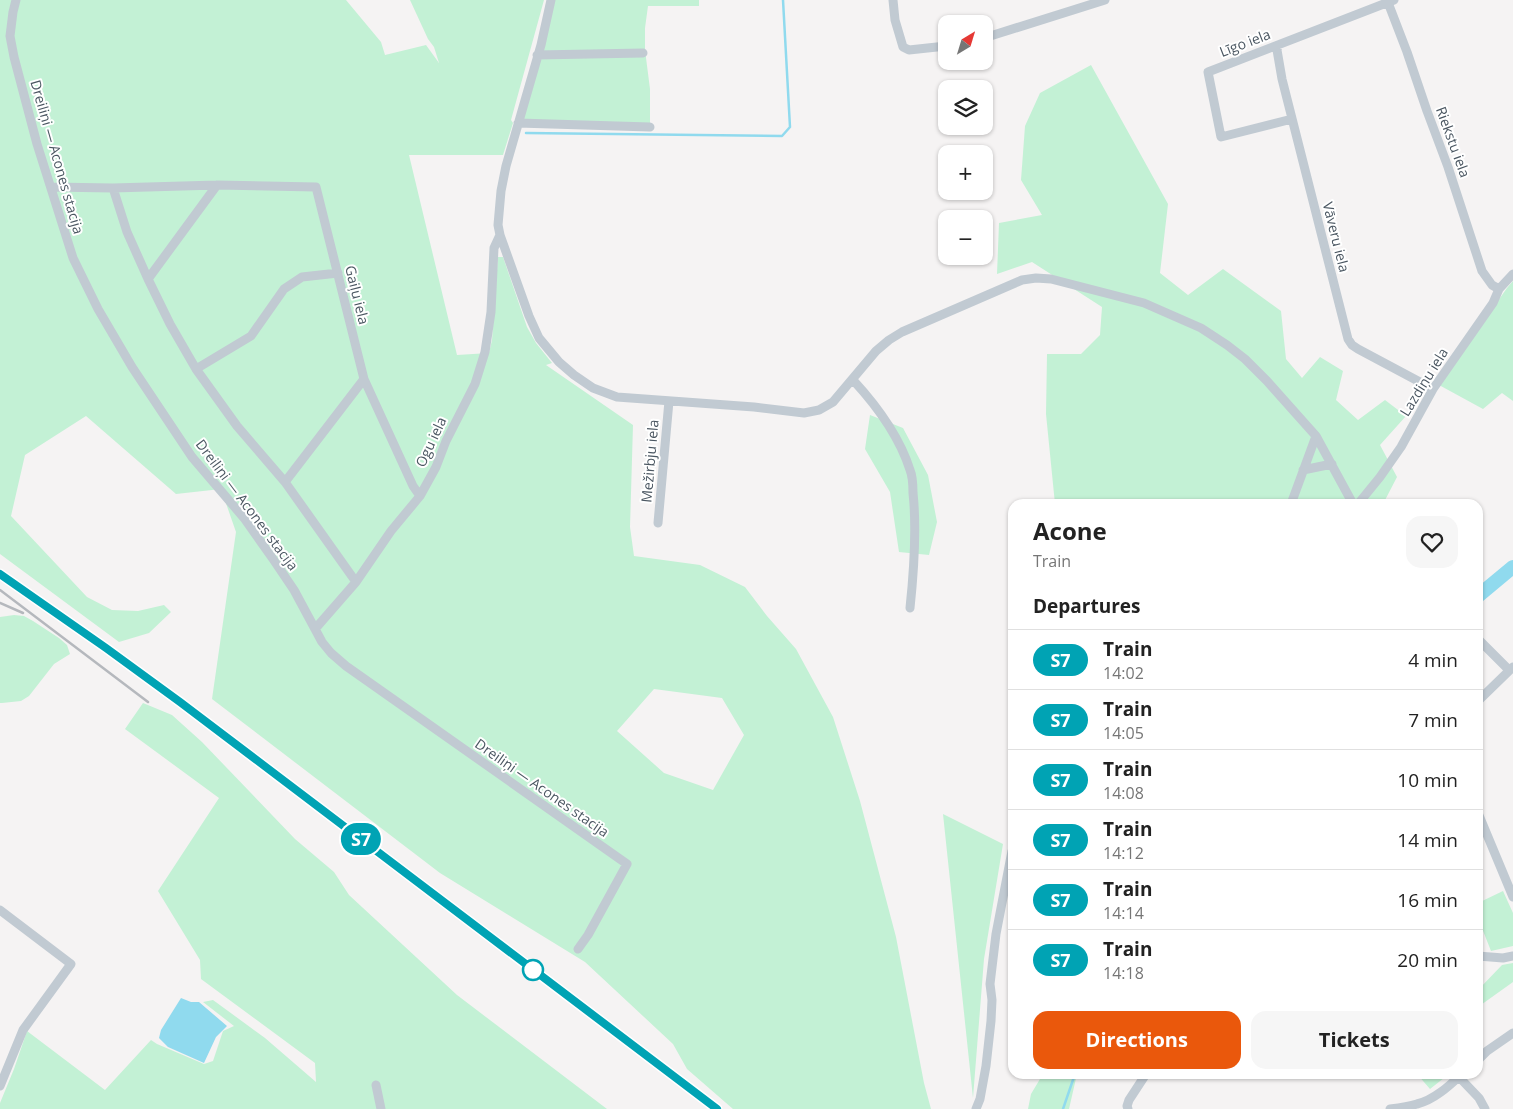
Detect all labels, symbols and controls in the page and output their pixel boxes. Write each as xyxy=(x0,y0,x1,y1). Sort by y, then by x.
north arrow xyxy=(938,15,992,70)
map controls xyxy=(938,15,993,265)
street label: Līgo iela xyxy=(1217,24,1273,61)
street label: Dreiliņi — Acones stacija xyxy=(26,78,89,236)
button: layers xyxy=(938,80,993,135)
street label: Riekstu iela xyxy=(1432,104,1475,180)
button: + xyxy=(938,145,993,200)
street label: Vāveru iela xyxy=(1319,200,1354,274)
button: − xyxy=(938,210,993,265)
street label: Gaiļu iela xyxy=(341,263,374,326)
street label: Lazdiņu iela xyxy=(1395,344,1452,420)
street label: Ogu iela xyxy=(411,414,450,470)
street label: Mežirbju iela xyxy=(636,419,663,503)
street label: Dreiliņi — Acones stacija xyxy=(192,435,303,574)
text: Acone xyxy=(1033,514,1107,547)
button: heart xyxy=(1406,516,1458,568)
text: Train xyxy=(1033,550,1071,572)
text: Departures xyxy=(1033,593,1140,619)
text: Train xyxy=(1103,636,1152,662)
text: 4 min xyxy=(1408,647,1458,673)
text: S7 xyxy=(1050,648,1071,672)
text: 14:02 xyxy=(1103,662,1144,684)
text: Train xyxy=(1103,696,1152,722)
text: 7 min xyxy=(1408,707,1458,733)
text: S7 xyxy=(1050,708,1071,732)
text: 14:05 xyxy=(1103,722,1144,744)
street label: Dreiliņi — Acones stacija xyxy=(472,734,613,841)
text: Train xyxy=(1103,756,1152,782)
text: 10 min xyxy=(1397,767,1458,793)
text: S7 xyxy=(1050,768,1071,792)
text: 14:08 xyxy=(1103,782,1144,804)
text: Train xyxy=(1103,816,1152,842)
line badge: S7 xyxy=(338,823,384,855)
text: S7 xyxy=(351,827,371,851)
text: 14 min xyxy=(1397,827,1458,853)
text: S7 xyxy=(1050,828,1071,852)
text: 14:12 xyxy=(1103,842,1144,864)
text: Train xyxy=(1103,876,1152,902)
text: 16 min xyxy=(1397,887,1458,913)
text: S7 xyxy=(1050,888,1071,912)
text: 14:14 xyxy=(1103,902,1144,924)
text: Train xyxy=(1103,936,1152,962)
text: 20 min xyxy=(1397,947,1458,973)
text: S7 xyxy=(1050,948,1071,972)
unlabelled marker xyxy=(522,959,544,981)
text: 14:18 xyxy=(1103,962,1144,984)
button: Directions xyxy=(1033,1011,1241,1069)
button: Tickets xyxy=(1251,1011,1458,1069)

